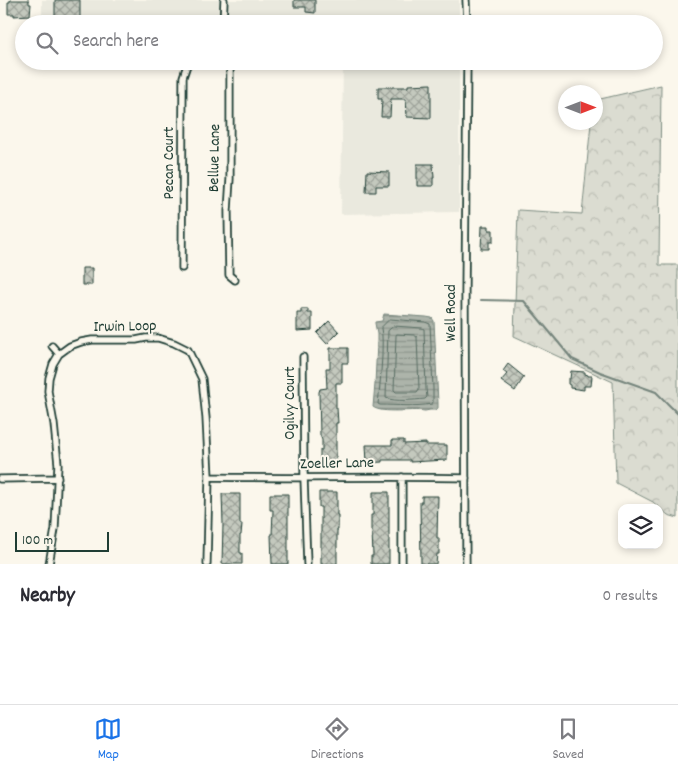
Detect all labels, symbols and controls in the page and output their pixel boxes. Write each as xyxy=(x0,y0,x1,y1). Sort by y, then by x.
search box xyxy=(15,15,663,70)
icon: search xyxy=(33,29,61,57)
text: Search here xyxy=(73,29,159,56)
north arrow xyxy=(558,85,603,130)
street label: Bellue Lane xyxy=(203,124,227,192)
street label: Pecan Court xyxy=(158,126,181,200)
street label: Well Road xyxy=(440,284,463,342)
street label: Irwin Loop xyxy=(93,315,157,339)
street label: Ogilvy Court xyxy=(279,366,302,440)
street label: Zoeller Lane xyxy=(300,452,374,476)
map controls xyxy=(618,504,663,549)
button: layers xyxy=(618,504,663,549)
scale bar xyxy=(15,529,109,552)
text: 100 m xyxy=(22,531,53,551)
text: Nearby xyxy=(20,582,75,612)
text: 0 results xyxy=(603,585,658,608)
tab: Map xyxy=(94,715,122,765)
tab: Directions xyxy=(311,715,364,765)
tab: Saved xyxy=(552,715,584,765)

